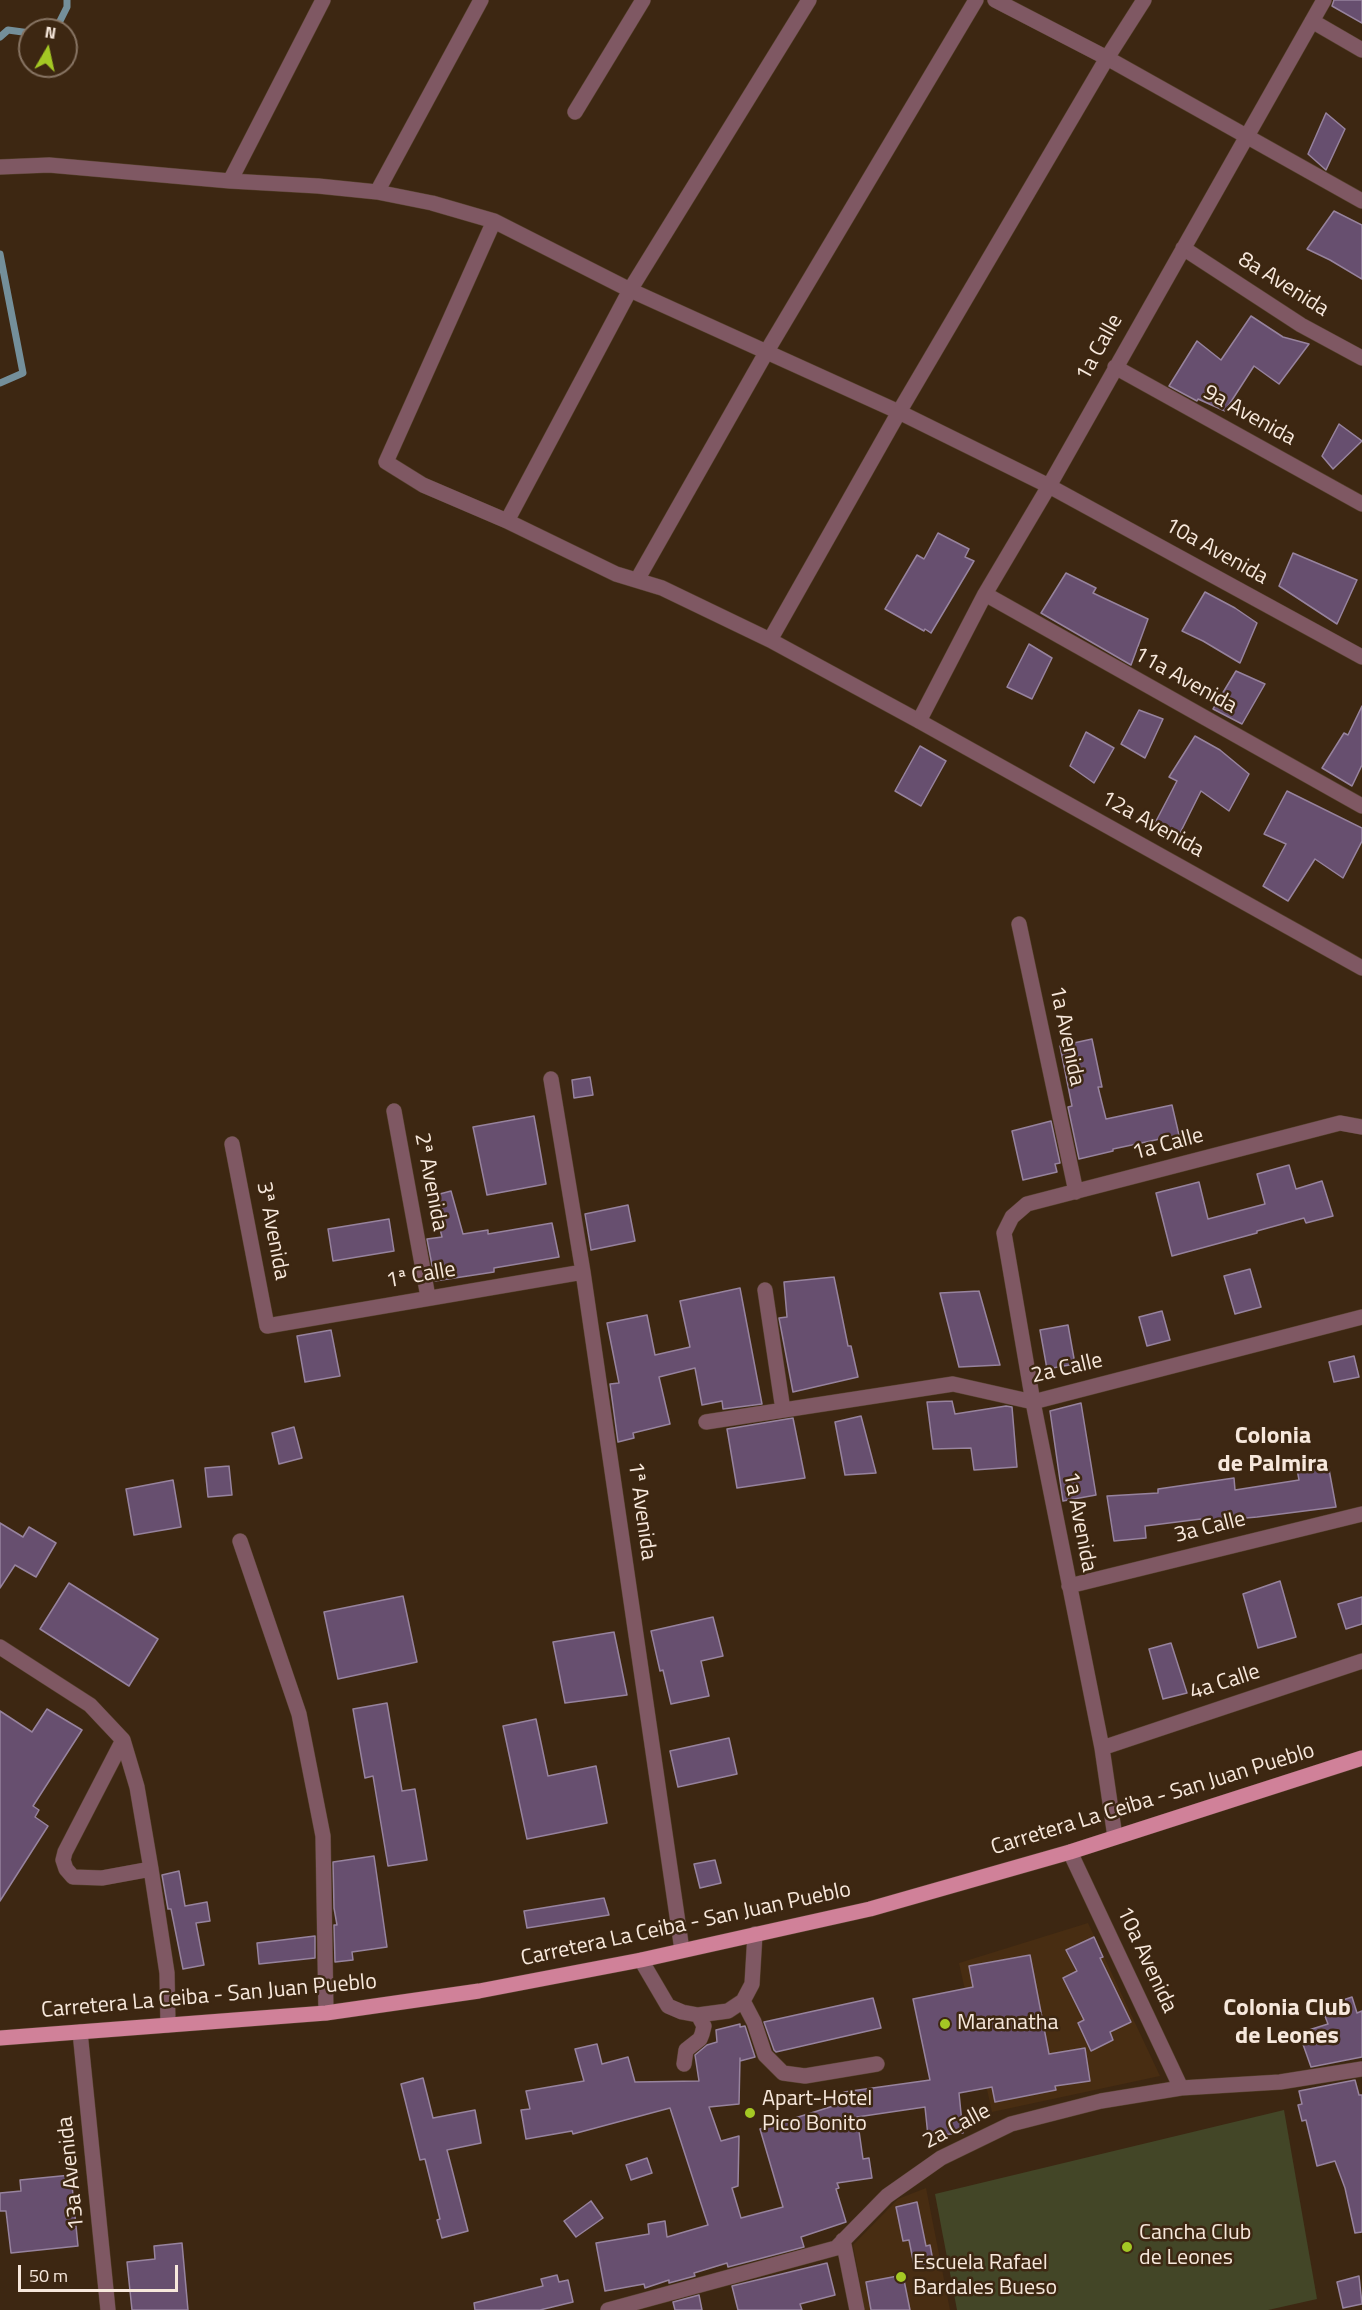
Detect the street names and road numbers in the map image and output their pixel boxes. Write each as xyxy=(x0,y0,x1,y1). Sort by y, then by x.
street label: 8a Avenida xyxy=(1233,247,1333,323)
street label: 1a Calle xyxy=(1071,310,1129,386)
street label: 9a Avenida xyxy=(1198,380,1300,452)
street label: 10a Avenida xyxy=(1160,513,1272,591)
street label: 11a Avenida xyxy=(1129,642,1241,720)
street label: 12a Avenida xyxy=(1096,786,1208,864)
street label: 1a Avenida xyxy=(1043,984,1089,1088)
street label: 1a Calle xyxy=(1130,1123,1206,1167)
street label: 2ª Avenida xyxy=(408,1131,452,1233)
street label: 3ª Avenida xyxy=(250,1180,294,1282)
street label: 1ª Calle xyxy=(384,1257,458,1295)
street label: 2a Calle xyxy=(1029,1348,1105,1390)
street label: 1ª Avenida xyxy=(621,1460,661,1562)
street label: 1a Avenida xyxy=(1056,1470,1102,1574)
street label: 3a Calle xyxy=(1172,1506,1248,1550)
street label: 4a Calle xyxy=(1186,1659,1264,1707)
street label: Carretera La Ceiba - San Juan Pueblo xyxy=(988,1738,1318,1862)
street label: Carretera La Ceiba - San Juan Pueblo xyxy=(519,1877,853,1973)
street label: 10a Avenida xyxy=(1110,1903,1182,2017)
street label: Carretera La Ceiba - San Juan Pueblo xyxy=(40,1969,378,2025)
street label: 2a Calle xyxy=(919,2098,995,2156)
street label: 13a Avenida xyxy=(53,2115,91,2231)

